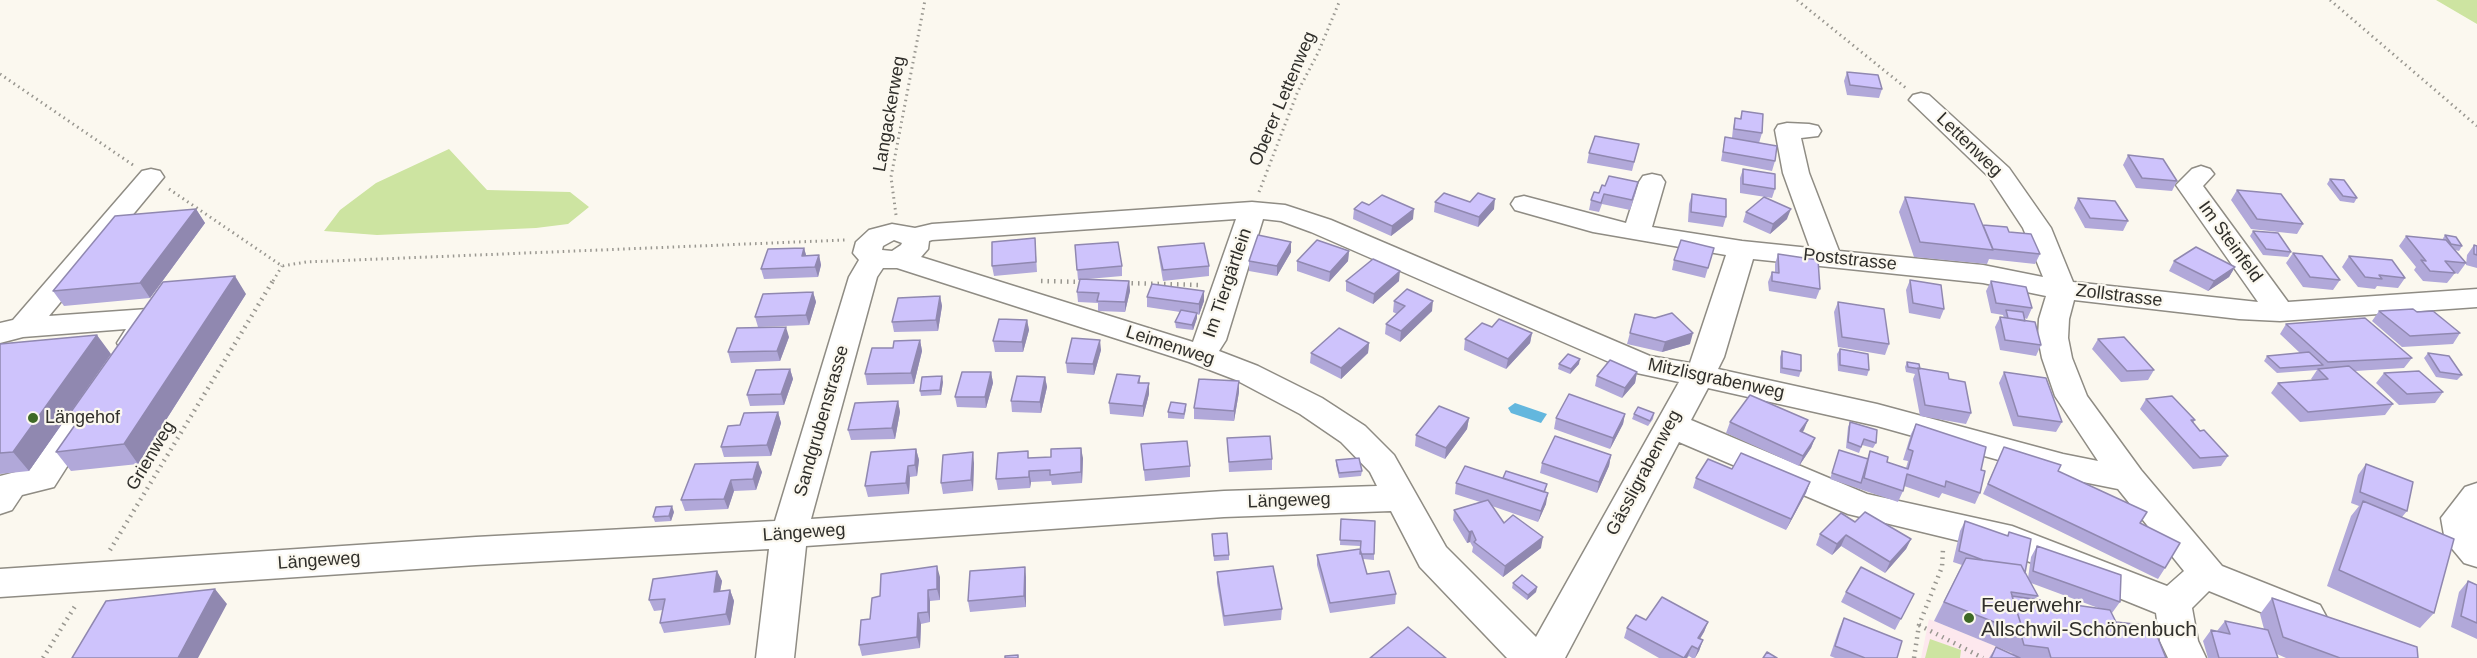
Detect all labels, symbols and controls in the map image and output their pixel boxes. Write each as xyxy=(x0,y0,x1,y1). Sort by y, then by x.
street label: Oberer Lettenweg xyxy=(1245,28,1321,170)
street label: Langackerweg xyxy=(869,54,911,174)
street label: Lettenweg xyxy=(1932,108,2006,182)
street label: Im Steinfeld xyxy=(2193,197,2267,287)
street label: Im Tiergärtlein xyxy=(1199,225,1257,341)
street label: Poststrasse xyxy=(1802,244,1898,276)
street label: Zollstrasse xyxy=(2074,280,2164,312)
street label: Leimenweg xyxy=(1123,322,1217,370)
street label: Sandgrubenstrasse xyxy=(790,343,854,499)
street label: Mitzlisgrabenweg xyxy=(1646,354,1786,404)
place label: Längehof xyxy=(45,407,120,429)
street label: Gässligrabenweg xyxy=(1602,407,1686,539)
marker: Längehof xyxy=(26,411,40,425)
street label: Grienweg xyxy=(122,417,180,495)
street label: Längeweg xyxy=(1247,489,1331,513)
street label: Längeweg xyxy=(762,519,846,547)
street label: Längeweg xyxy=(277,547,361,575)
place label: Feuerwehr Allschwil-Schönenbuch xyxy=(1981,593,2197,643)
marker: Feuerwehr Allschwil-Schönenbuch xyxy=(1962,611,1976,625)

